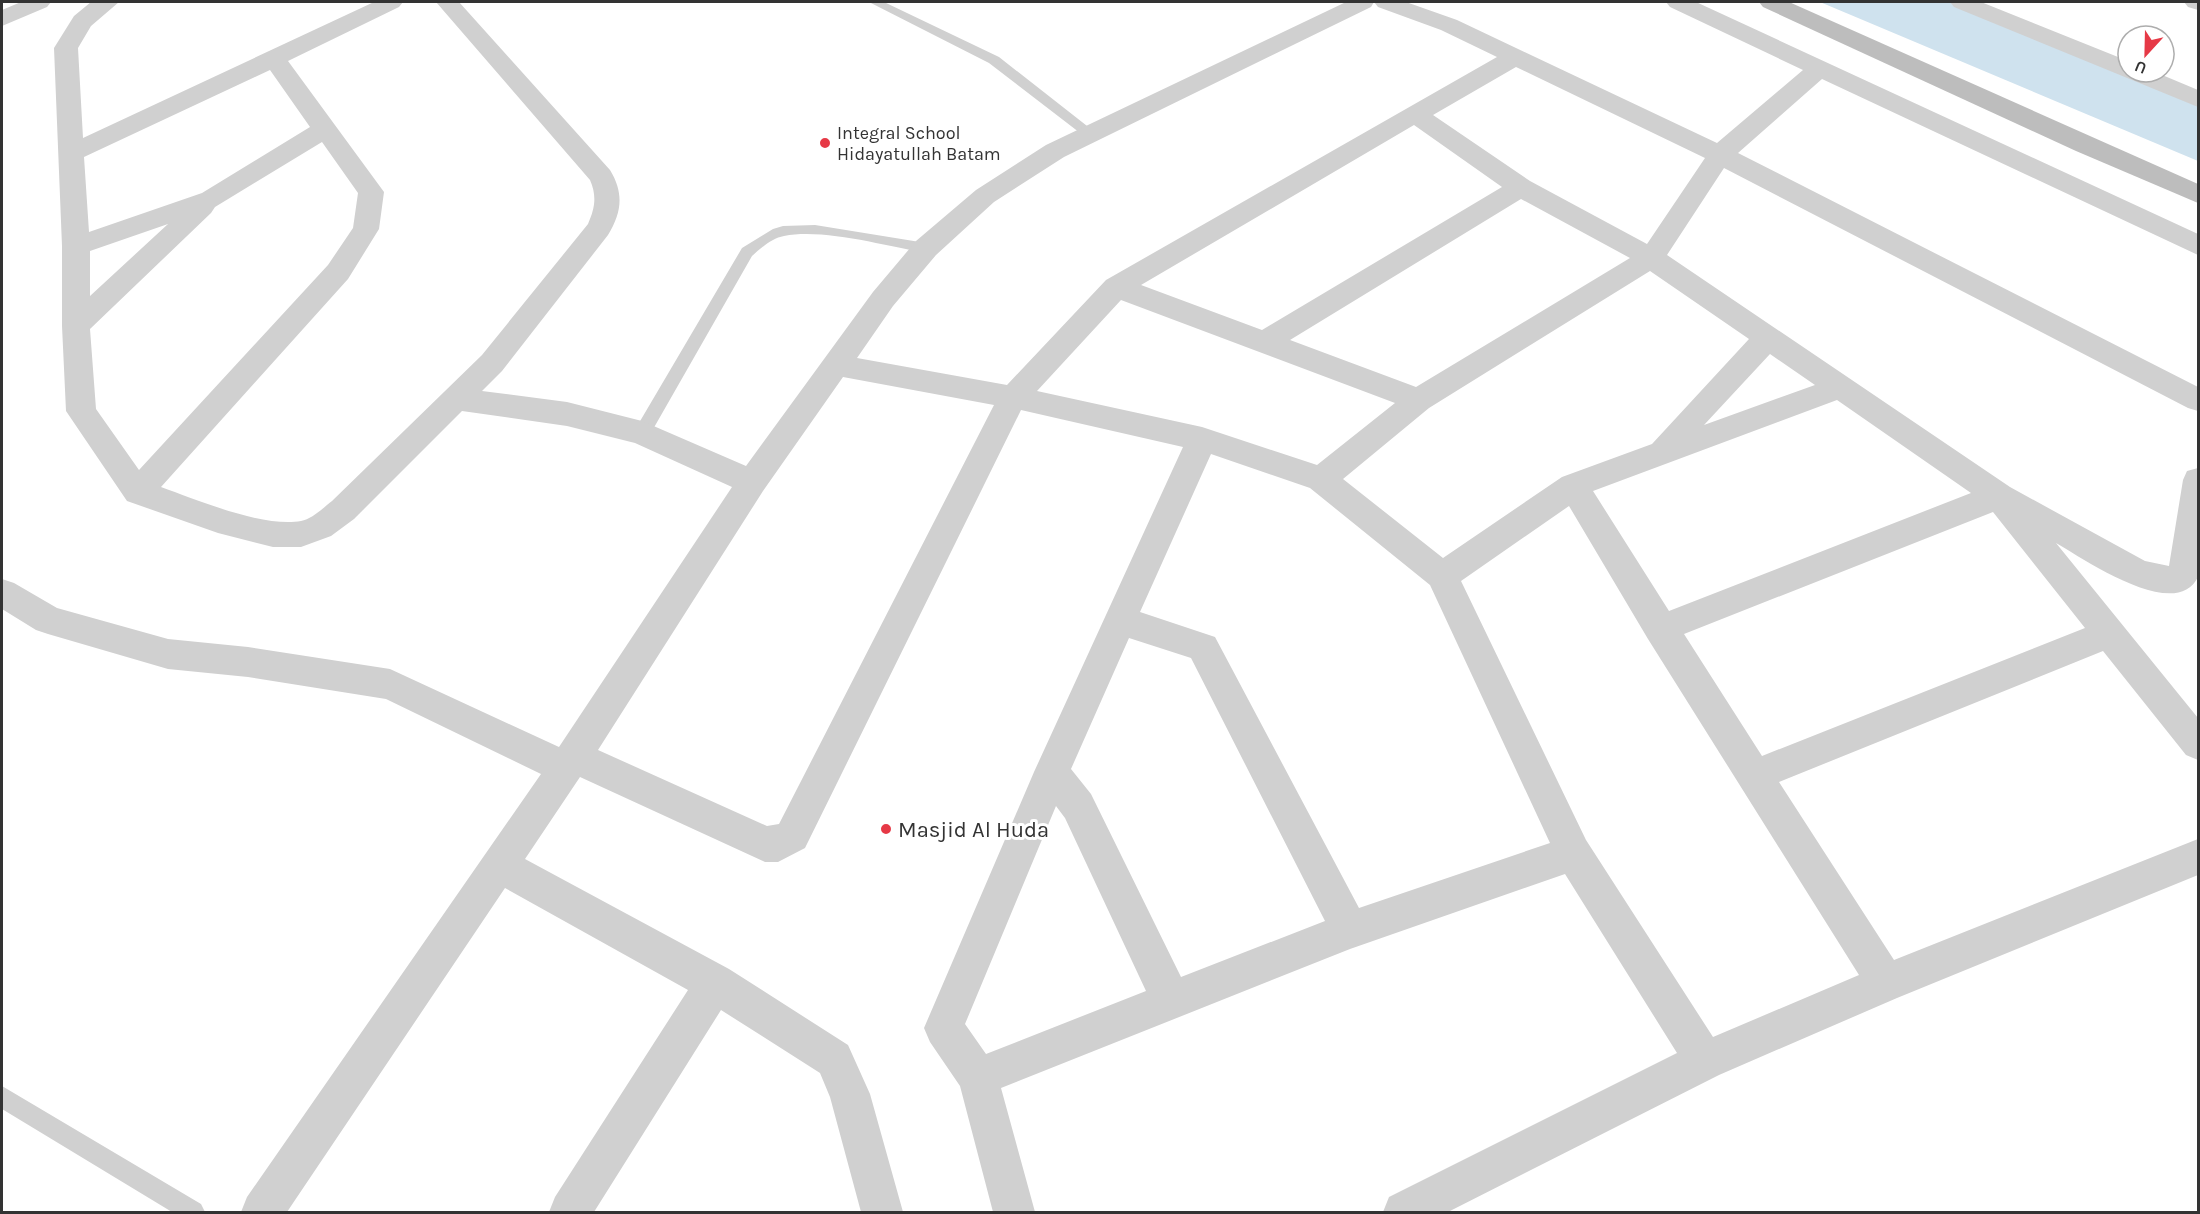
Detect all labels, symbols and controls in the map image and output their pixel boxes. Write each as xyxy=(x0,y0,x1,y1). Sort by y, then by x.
north arrow xyxy=(2116,24,2176,84)
text: U xyxy=(2132,57,2149,78)
place label: Integral School Hidayatullah Batam xyxy=(837,122,1001,165)
marker: Integral School Hidayatullah Batam xyxy=(818,136,832,150)
place label: Masjid Al Huda xyxy=(898,817,1049,843)
marker: Masjid Al Huda xyxy=(879,822,893,836)

